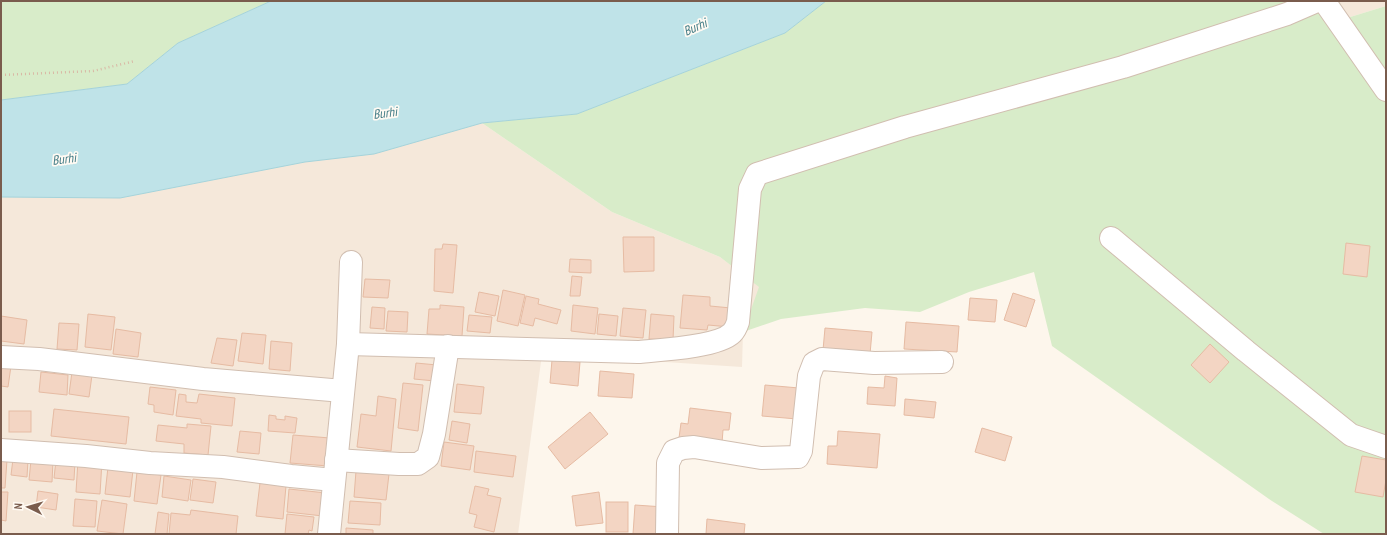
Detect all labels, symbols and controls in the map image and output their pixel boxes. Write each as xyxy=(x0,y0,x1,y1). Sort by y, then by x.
water label: Burhi xyxy=(681,13,711,40)
water label: Burhi xyxy=(372,103,400,123)
water label: Burhi xyxy=(51,149,79,169)
north arrow xyxy=(8,487,48,527)
text: N xyxy=(11,503,25,510)

